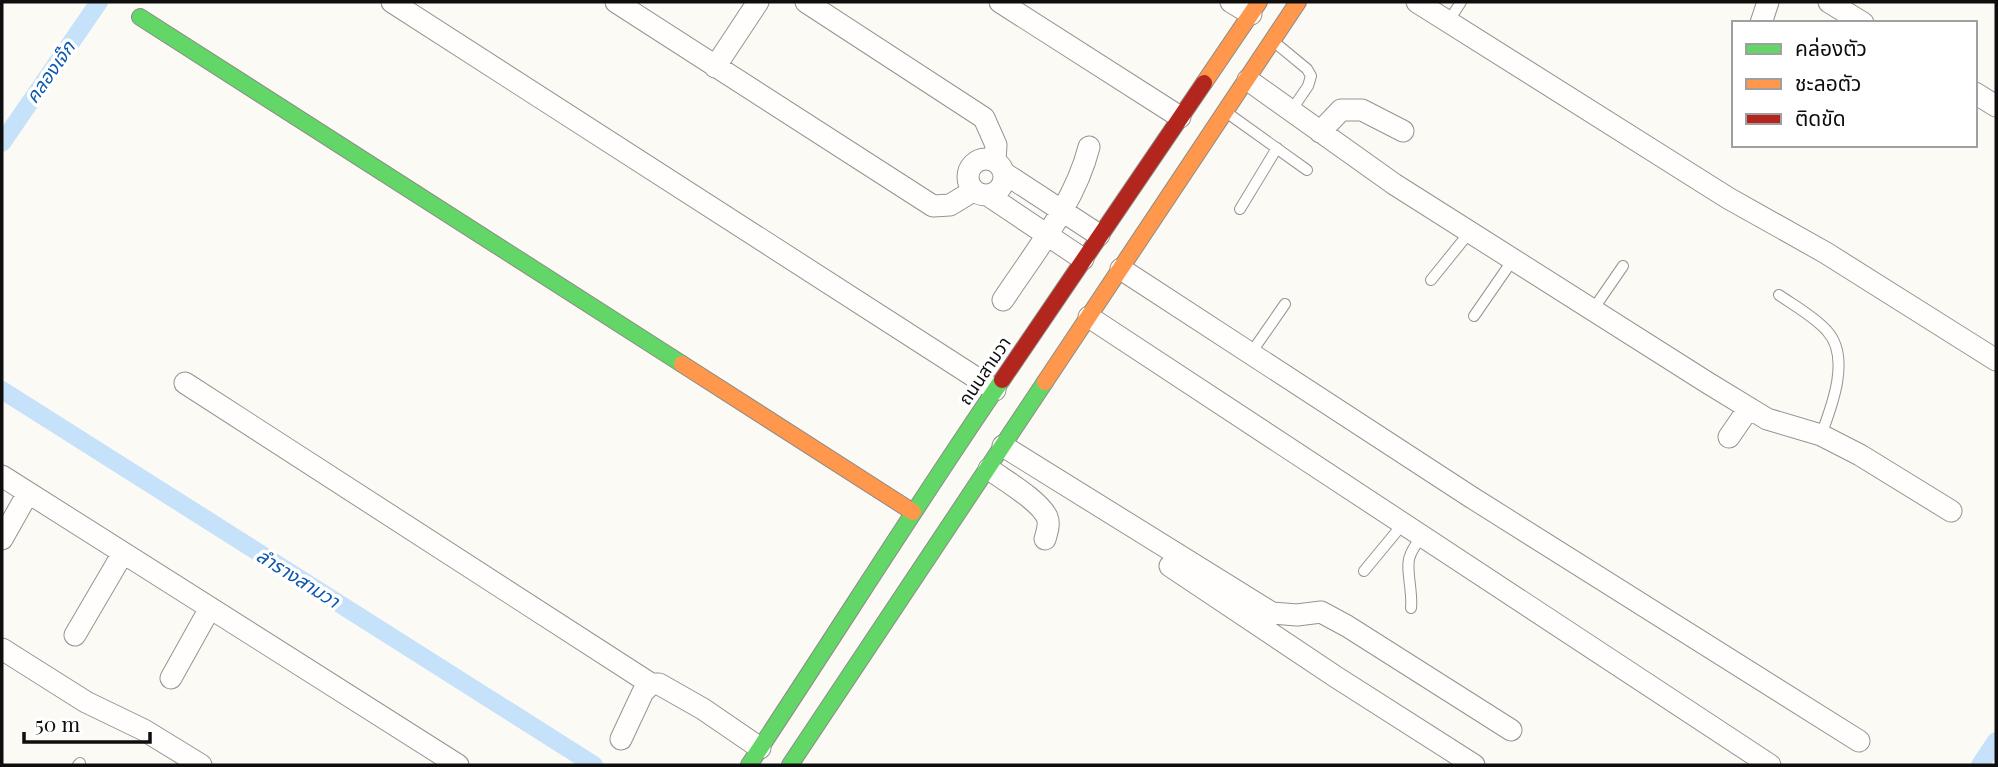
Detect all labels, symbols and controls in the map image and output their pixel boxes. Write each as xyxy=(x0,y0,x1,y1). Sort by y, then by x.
legend xyxy=(1732,21,1977,147)
text: คล่องตัว xyxy=(1795,33,1867,61)
water label: คลองเจ๊ก xyxy=(18,35,80,108)
text: ชะลอตัว xyxy=(1795,68,1861,96)
text: ติดขัด xyxy=(1795,103,1846,131)
street label: ถนนสามวา xyxy=(952,332,1016,409)
water label: ลำรางสามวา xyxy=(252,541,346,614)
scale bar xyxy=(24,700,150,744)
text: 50 m xyxy=(35,709,81,737)

